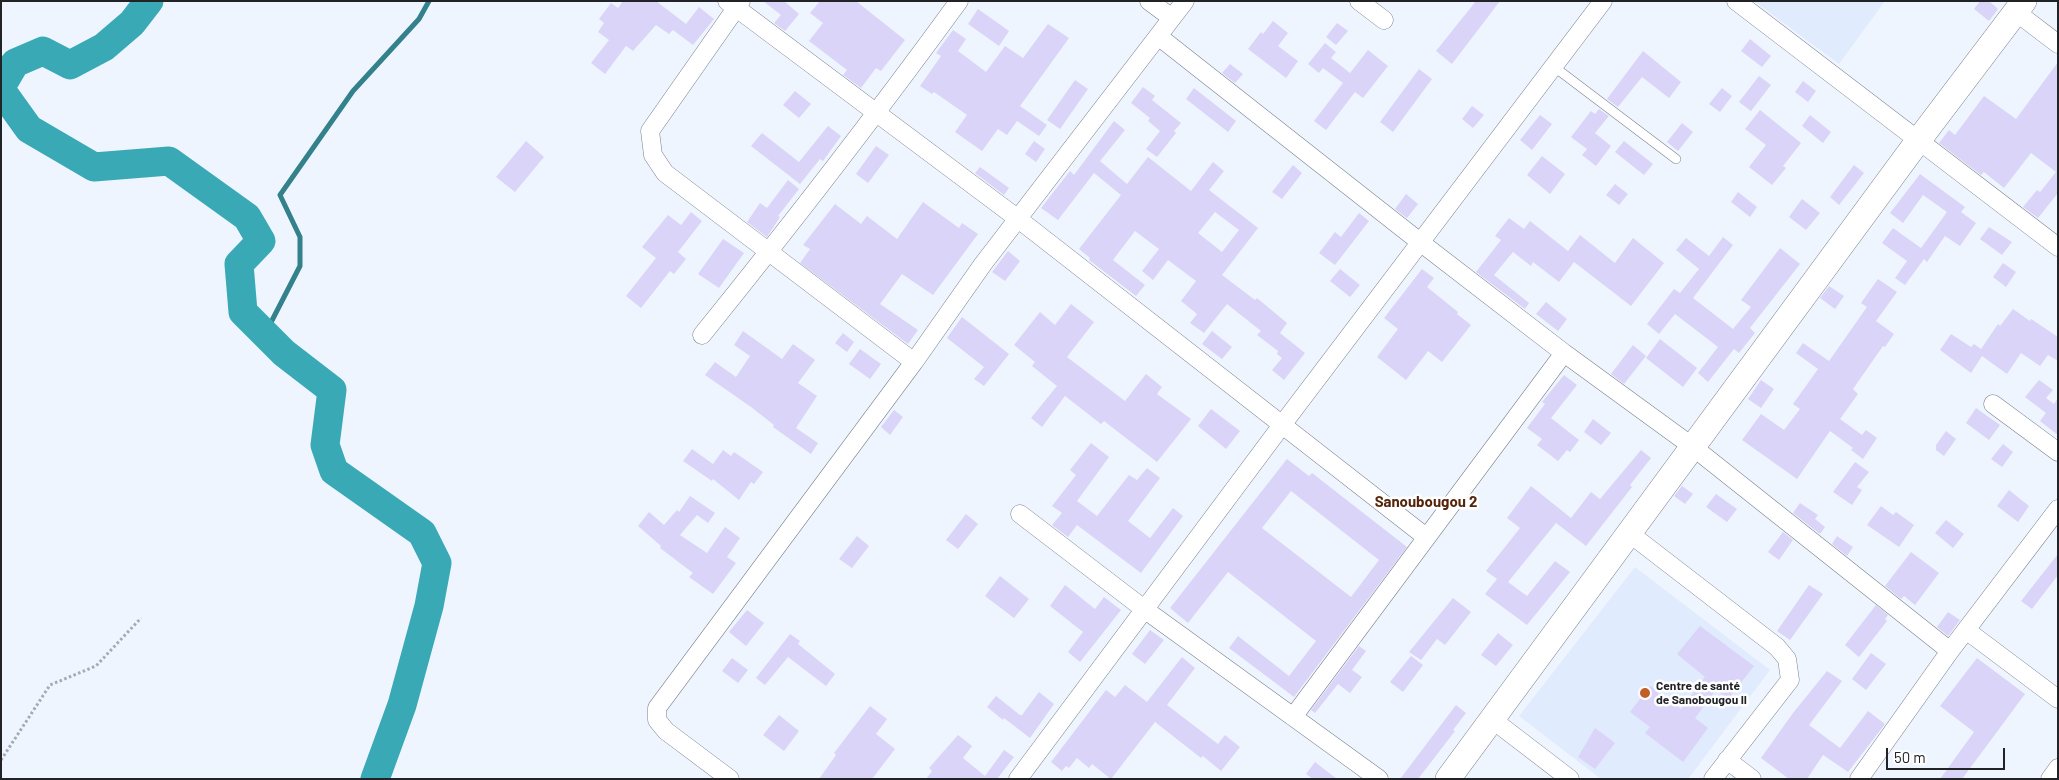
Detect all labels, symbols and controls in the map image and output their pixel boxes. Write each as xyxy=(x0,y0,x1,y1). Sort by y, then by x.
district label: Sanoubougou 2 xyxy=(1375,493,1477,511)
place label: Centre de santé de Sanobougou II xyxy=(1656,679,1747,707)
marker: Centre de santé de Sanobougou II xyxy=(1638,686,1652,700)
scale bar xyxy=(1889,738,2008,770)
text: 50 m xyxy=(1894,748,1926,766)

